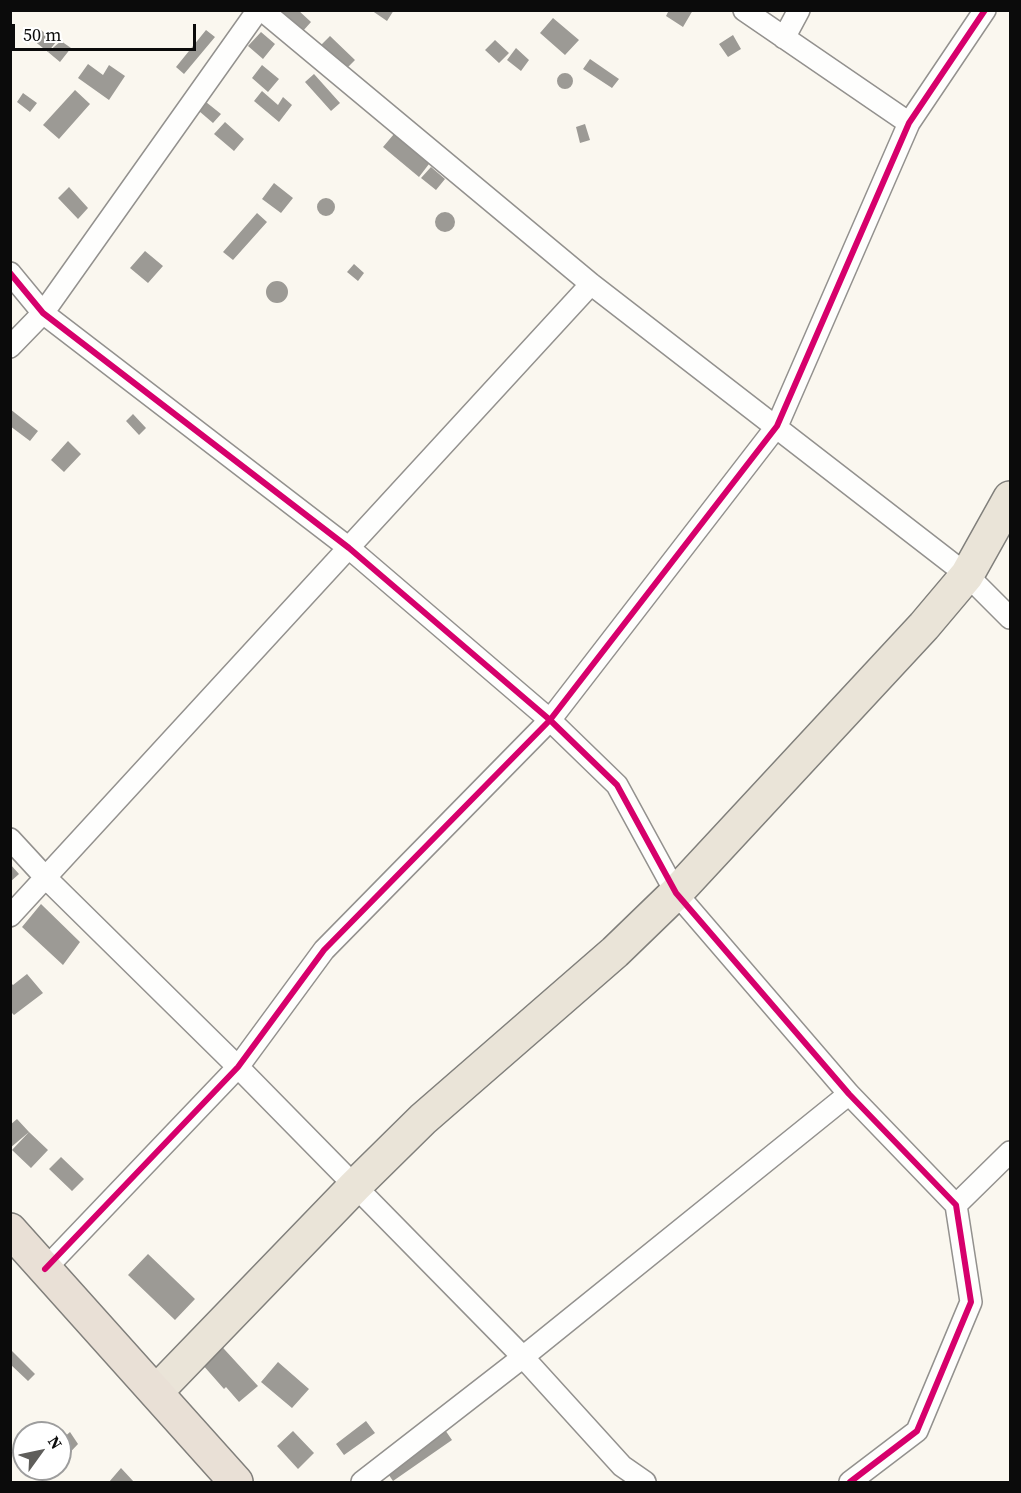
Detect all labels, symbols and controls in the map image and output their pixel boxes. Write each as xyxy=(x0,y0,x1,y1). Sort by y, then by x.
scale bar xyxy=(15,12,200,50)
text: 50 m xyxy=(23,22,61,47)
north arrow xyxy=(12,1421,72,1481)
text: N xyxy=(43,1431,68,1453)

